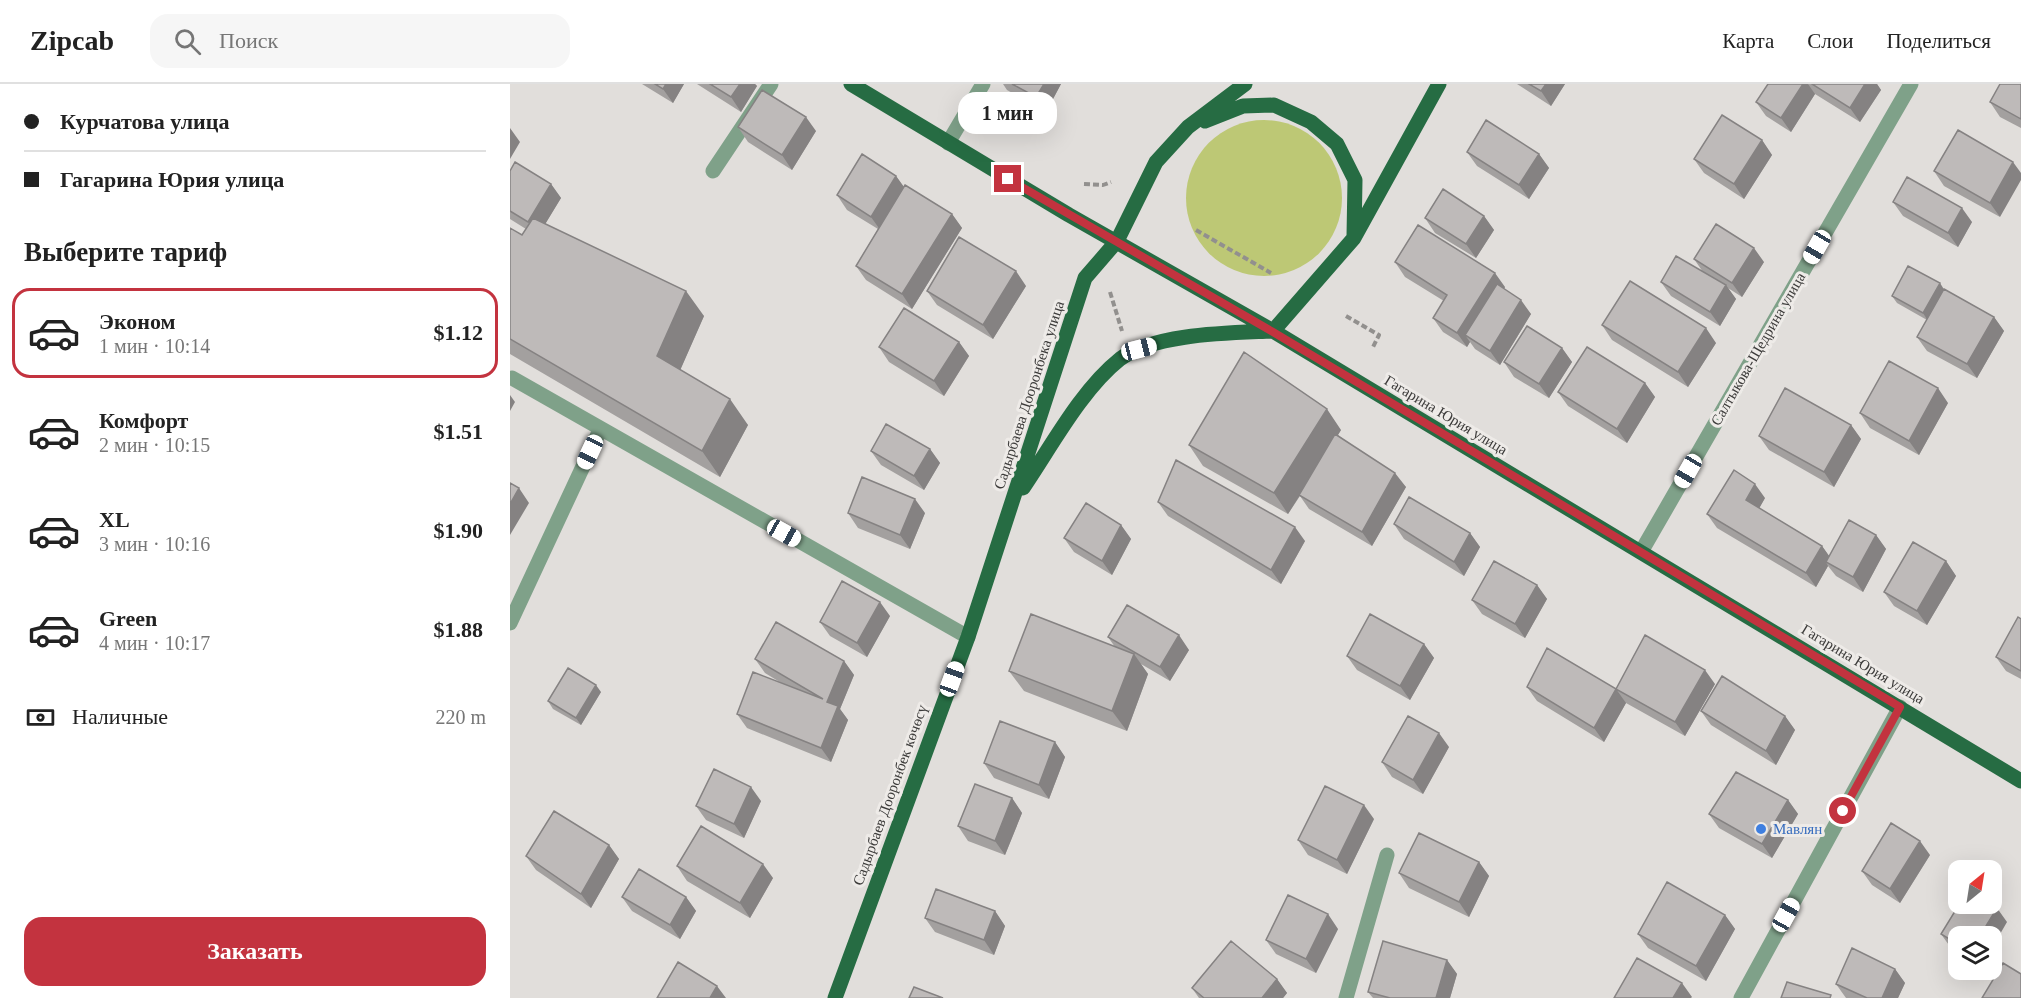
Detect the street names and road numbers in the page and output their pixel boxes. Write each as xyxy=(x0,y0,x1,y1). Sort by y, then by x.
street label: Салтыкова-Щедрина улица xyxy=(1708,269,1809,428)
street label: Садырбаева Дооронбека улица xyxy=(991,299,1067,491)
street label: Гагарина Юрия улица xyxy=(1382,372,1511,458)
street label: Гагарина Юрия улица xyxy=(1799,621,1928,707)
street label: Садырбаев Дооронбек көчөсү xyxy=(850,702,930,887)

